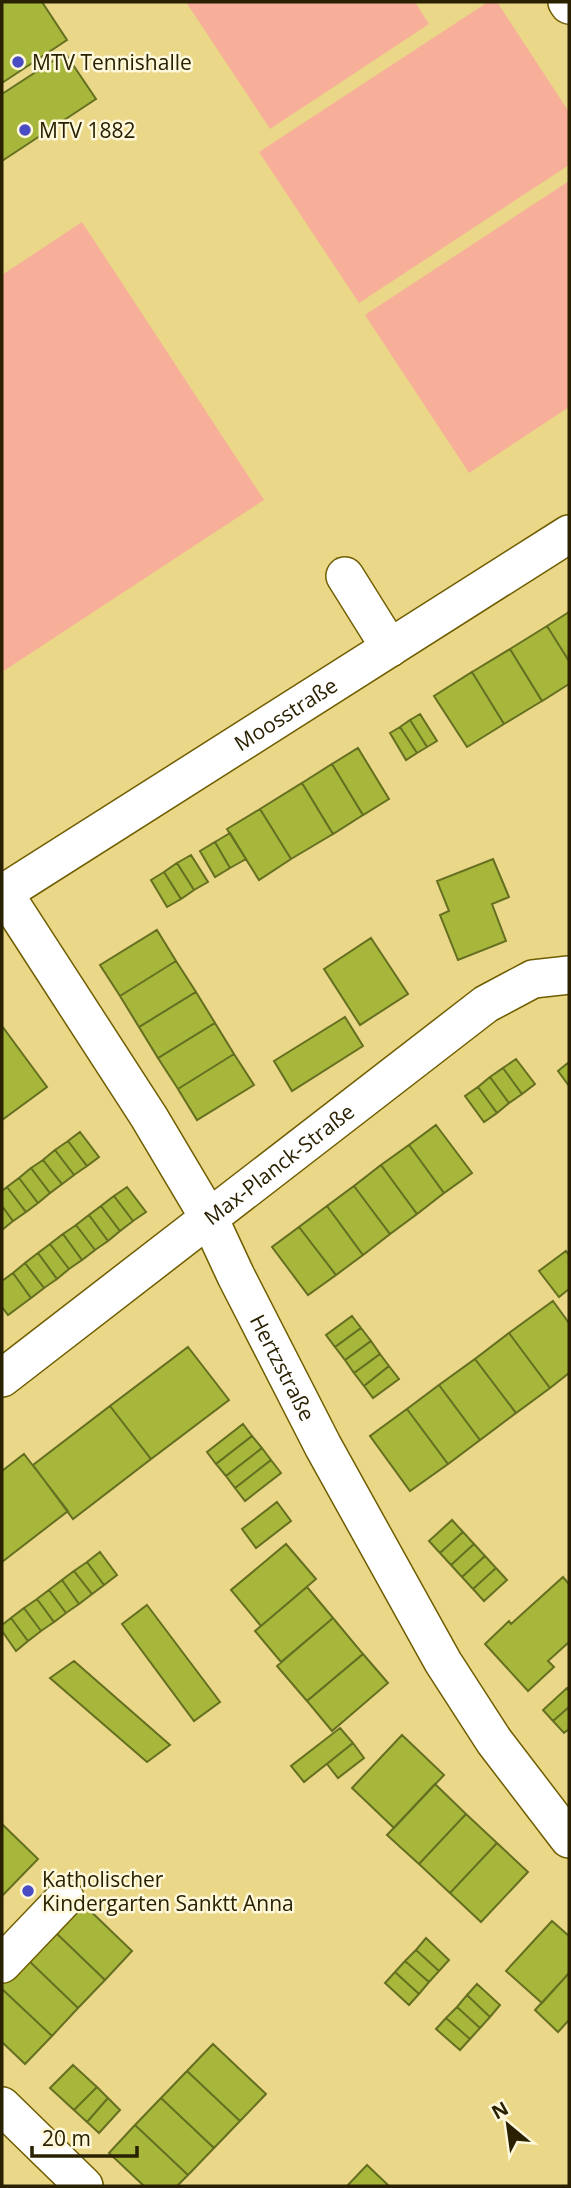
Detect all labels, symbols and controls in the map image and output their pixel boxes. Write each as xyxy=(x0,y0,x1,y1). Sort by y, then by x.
place label: MTV Tennishalle xyxy=(32,48,192,76)
marker: MTV Tennishalle xyxy=(10,54,26,70)
place label: MTV 1882 xyxy=(39,116,135,144)
marker: MTV 1882 xyxy=(17,122,33,138)
street label: Moosstraße xyxy=(229,671,342,757)
street label: Max-Planck-Straße xyxy=(198,1097,360,1231)
street label: Hertzstraße xyxy=(244,1309,322,1425)
place label: Katholischer Kindergarten Sanktt Anna xyxy=(42,1865,294,1917)
marker: Katholischer Kindergarten Sanktt Anna xyxy=(20,1883,36,1899)
north arrow xyxy=(473,2090,543,2160)
text: N xyxy=(487,2095,513,2125)
scale bar xyxy=(32,2114,136,2158)
text: 20 m xyxy=(42,2124,91,2152)

